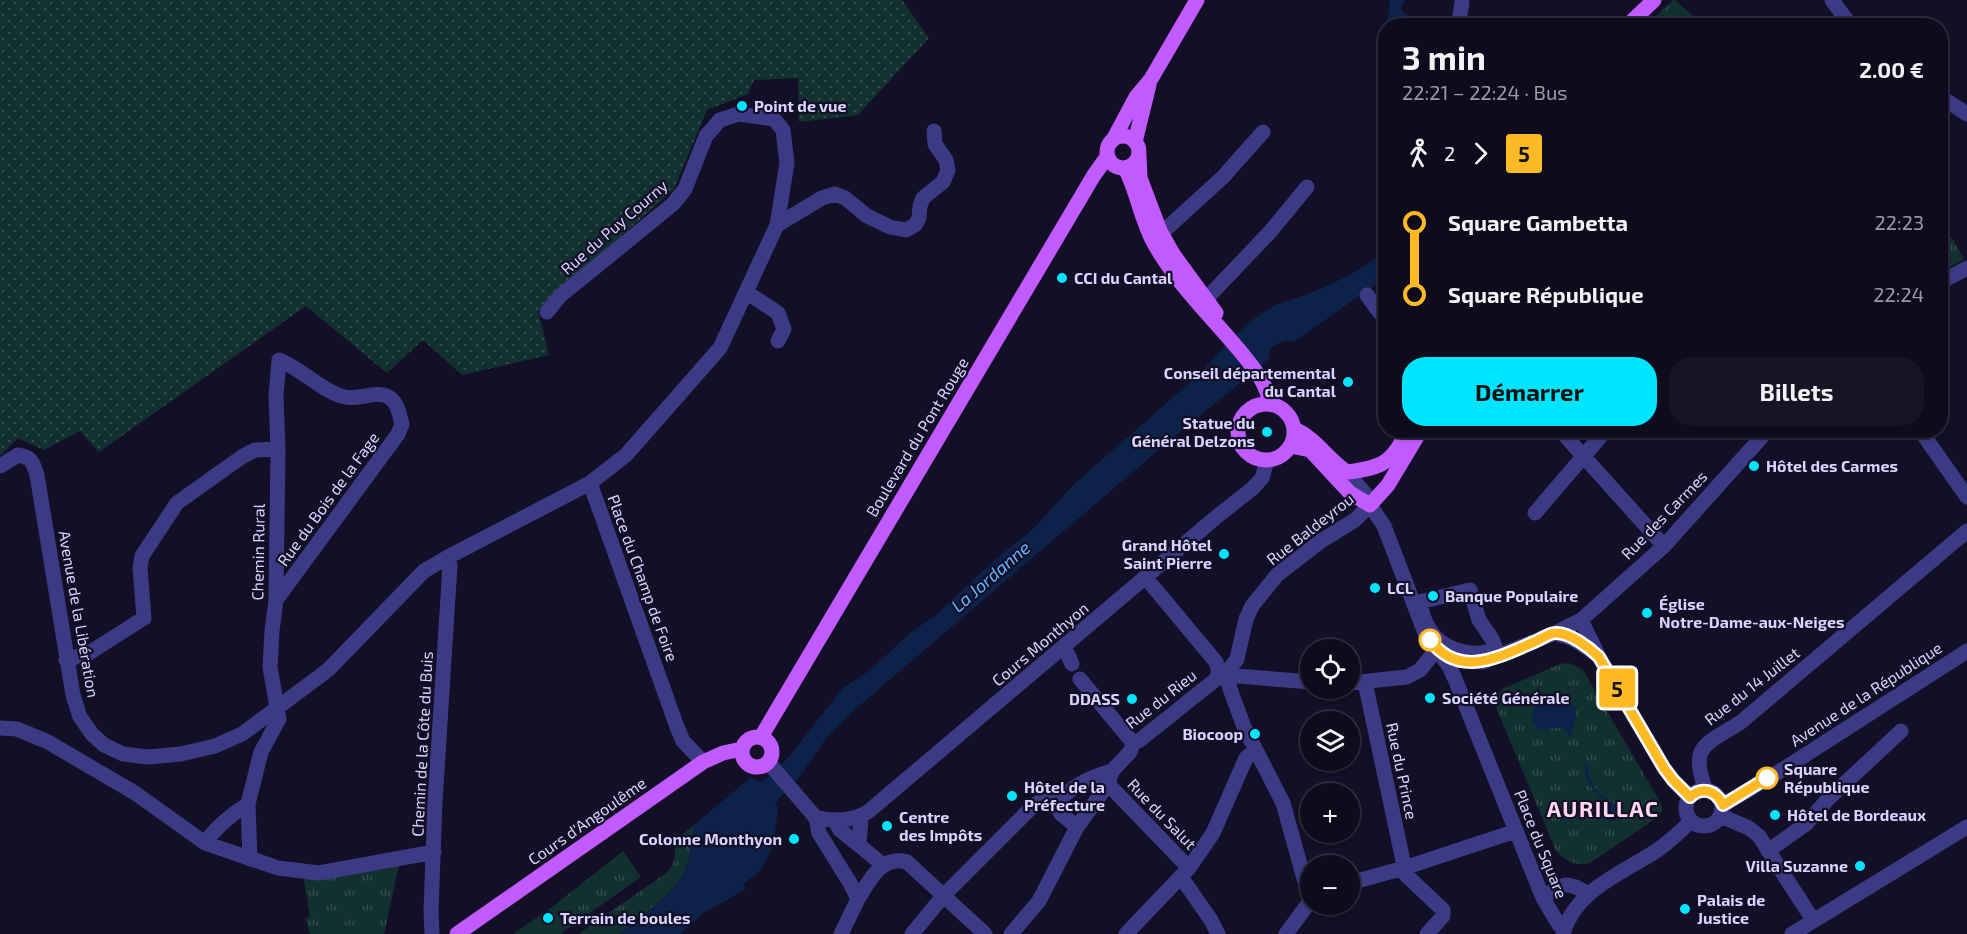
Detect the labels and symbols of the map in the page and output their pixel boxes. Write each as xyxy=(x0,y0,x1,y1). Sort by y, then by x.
place label: Point de vue xyxy=(754,96,847,115)
marker: Point de vue xyxy=(735,99,749,113)
street label: Rue du Puy Courny xyxy=(557,175,671,278)
place label: CCI du Cantal xyxy=(1074,268,1173,287)
marker: CCI du Cantal xyxy=(1055,271,1069,285)
street label: Boulevard du Pont Rouge xyxy=(861,354,972,520)
place label: Conseil départemental du Cantal xyxy=(1164,363,1337,400)
marker: Conseil départemental du Cantal xyxy=(1341,375,1355,389)
place label: Statue du Général Delzons xyxy=(1132,413,1255,450)
marker: Statue du Général Delzons xyxy=(1260,425,1274,439)
street label: Rue du Bois de la Fage xyxy=(273,428,382,569)
place label: Hôtel des Carmes xyxy=(1766,456,1898,475)
marker: Hôtel des Carmes xyxy=(1747,459,1761,473)
street label: Rue des Carmes xyxy=(1617,466,1711,563)
street label: Rue Baldeyrou xyxy=(1262,489,1357,568)
street label: Place du Champ de Foire xyxy=(604,492,683,664)
street label: Chemin Rural xyxy=(247,503,268,601)
street label: Avenue de la Libération xyxy=(55,529,104,699)
place label: Grand Hôtel Saint Pierre xyxy=(1122,535,1213,572)
water label: La Jordanne xyxy=(946,536,1035,617)
marker: Grand Hôtel Saint Pierre xyxy=(1217,547,1231,561)
place label: LCL xyxy=(1387,578,1414,597)
marker: LCL xyxy=(1368,581,1382,595)
place label: Banque Populaire xyxy=(1445,586,1578,605)
marker: Banque Populaire xyxy=(1426,589,1440,603)
place label: Église Notre-Dame-aux-Neiges xyxy=(1659,594,1844,631)
street label: Cours Monthyon xyxy=(988,598,1092,689)
marker: Église Notre-Dame-aux-Neiges xyxy=(1640,606,1654,620)
unlabelled marker xyxy=(1419,629,1441,651)
street label: Avenue de la République xyxy=(1786,637,1945,750)
street label: Rue du 14 Juillet xyxy=(1700,643,1803,729)
street label: Chemin de la Côte du Buis xyxy=(407,651,436,837)
street label: Rue du Rieu xyxy=(1122,665,1200,732)
line badge: 5 xyxy=(1598,668,1636,708)
place label: Société Générale xyxy=(1442,688,1570,707)
place label: DDASS xyxy=(1069,689,1120,708)
marker: Société Générale xyxy=(1423,691,1437,705)
marker: DDASS xyxy=(1125,692,1139,706)
street label: Rue du Prince xyxy=(1383,721,1422,821)
place label: Biocoop xyxy=(1182,724,1243,743)
marker: Biocoop xyxy=(1248,727,1262,741)
place label: Square République xyxy=(1784,759,1870,796)
marker: Square République xyxy=(1756,767,1778,789)
street label: Cours d'Angoulême xyxy=(524,773,649,868)
street label: Rue du Salut xyxy=(1124,774,1201,853)
place label: Hôtel de la Préfecture xyxy=(1024,777,1105,814)
street label: Place du Square xyxy=(1511,787,1572,901)
marker: Hôtel de la Préfecture xyxy=(1005,789,1019,803)
district label: AURILLAC xyxy=(1547,795,1659,821)
place label: Hôtel de Bordeaux xyxy=(1787,805,1926,824)
place label: Centre des Impôts xyxy=(899,807,982,844)
marker: Hôtel de Bordeaux xyxy=(1768,808,1782,822)
marker: Centre des Impôts xyxy=(880,819,894,833)
place label: Colonne Monthyon xyxy=(639,829,782,849)
marker: Colonne Monthyon xyxy=(787,832,801,846)
place label: Villa Suzanne xyxy=(1746,856,1848,875)
marker: Villa Suzanne xyxy=(1853,859,1867,873)
place label: Palais de Justice xyxy=(1697,890,1765,927)
marker: Palais de Justice xyxy=(1678,902,1692,916)
place label: Terrain de boules xyxy=(560,908,691,927)
marker: Terrain de boules xyxy=(541,911,555,925)

